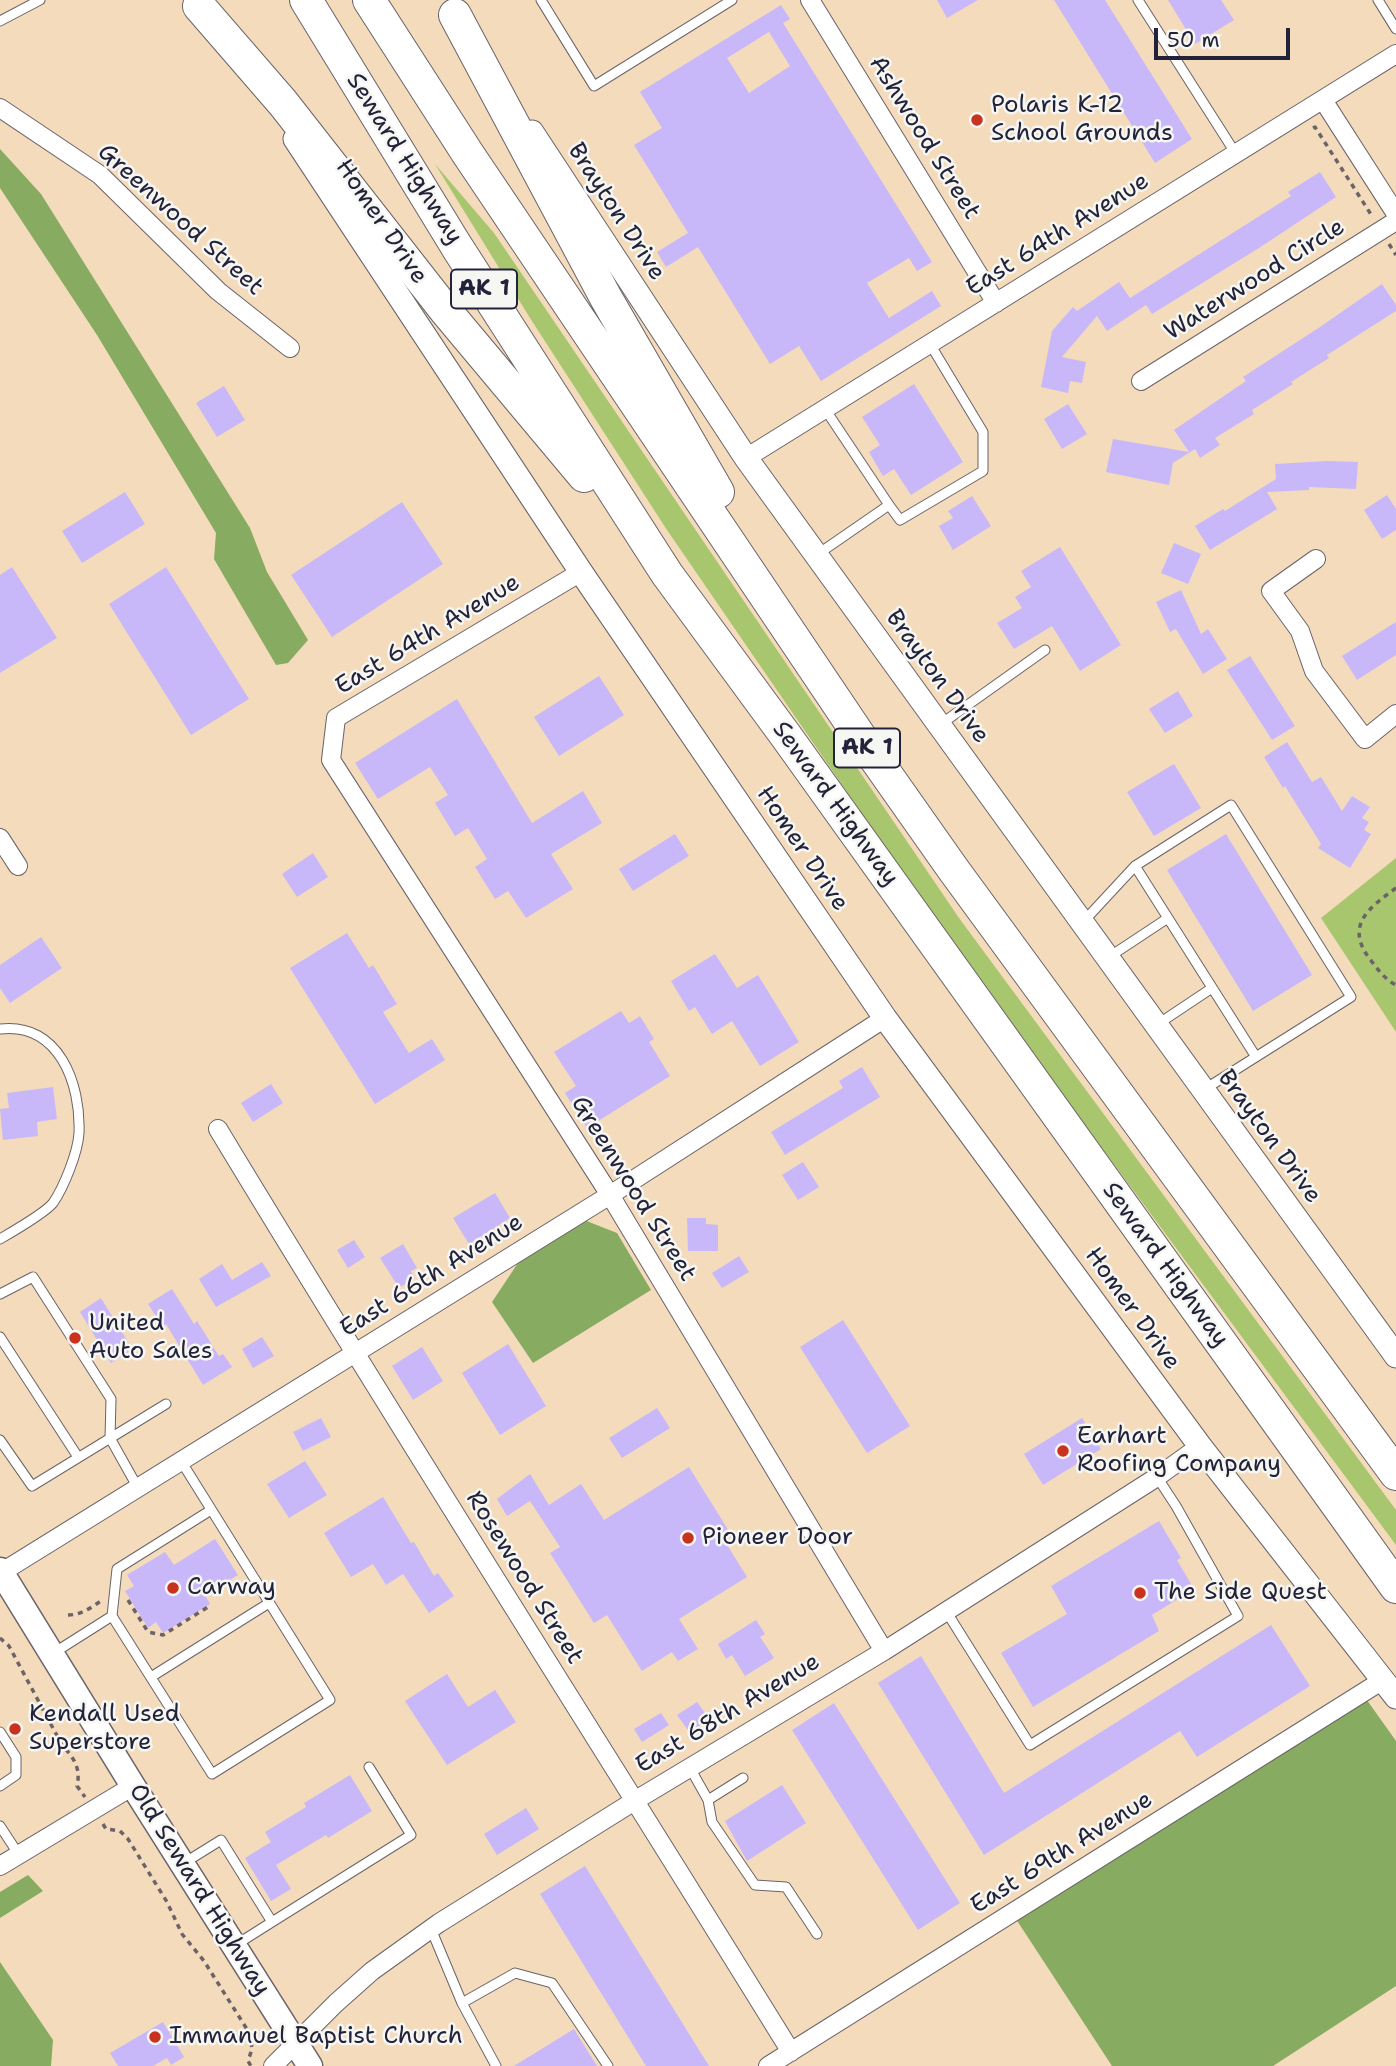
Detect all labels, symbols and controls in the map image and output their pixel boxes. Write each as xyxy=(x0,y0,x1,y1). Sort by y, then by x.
scale bar xyxy=(1158,14,1294,58)
text: 50 m xyxy=(1167,26,1220,54)
street label: Ashwood Street xyxy=(862,51,986,225)
street label: Seward Highway xyxy=(340,68,468,250)
place label: Polaris K-12 School Grounds xyxy=(991,92,1173,148)
marker: Polaris K-12 School Grounds xyxy=(969,112,985,128)
street label: Greenwood Street xyxy=(91,138,269,302)
street label: Brayton Drive xyxy=(561,138,671,286)
street label: Homer Drive xyxy=(329,154,433,290)
street label: East 64th Avenue xyxy=(961,167,1155,303)
street label: Waterwood Circle xyxy=(1160,213,1350,347)
road number: AK 1 xyxy=(451,270,517,308)
street label: East 64th Avenue xyxy=(331,569,525,701)
street label: Brayton Drive xyxy=(879,605,995,749)
street label: Seward Highway xyxy=(766,716,904,892)
road number: AK 1 xyxy=(834,728,900,768)
street label: Homer Drive xyxy=(750,781,854,917)
street label: Brayton Drive xyxy=(1211,1065,1327,1209)
street label: Greenwood Street xyxy=(564,1091,702,1287)
street label: Seward Highway xyxy=(1096,1177,1234,1353)
street label: East 66th Avenue xyxy=(335,1208,529,1344)
street label: Homer Drive xyxy=(1078,1242,1186,1376)
place label: United Auto Sales xyxy=(89,1310,213,1366)
marker: United Auto Sales xyxy=(67,1330,83,1346)
place label: Earhart Roofing Company xyxy=(1077,1423,1281,1479)
marker: Earhart Roofing Company xyxy=(1055,1443,1071,1459)
street label: Rosewood Street xyxy=(459,1486,589,1670)
place label: Pioneer Door xyxy=(702,1524,853,1552)
marker: Pioneer Door xyxy=(680,1530,696,1546)
place label: Carway xyxy=(187,1574,276,1602)
place label: The Side Quest xyxy=(1154,1579,1327,1607)
marker: Carway xyxy=(165,1580,181,1596)
marker: The Side Quest xyxy=(1132,1585,1148,1601)
street label: East 68th Avenue xyxy=(631,1648,825,1780)
place label: Kendall Used Superstore xyxy=(29,1701,180,1757)
marker: Kendall Used Superstore xyxy=(7,1721,23,1737)
street label: Old Seward Highway xyxy=(122,1779,276,2001)
street label: East 69th Avenue xyxy=(966,1785,1158,1921)
place label: Immanuel Baptist Church xyxy=(169,2023,463,2051)
marker: Immanuel Baptist Church xyxy=(147,2029,163,2045)

